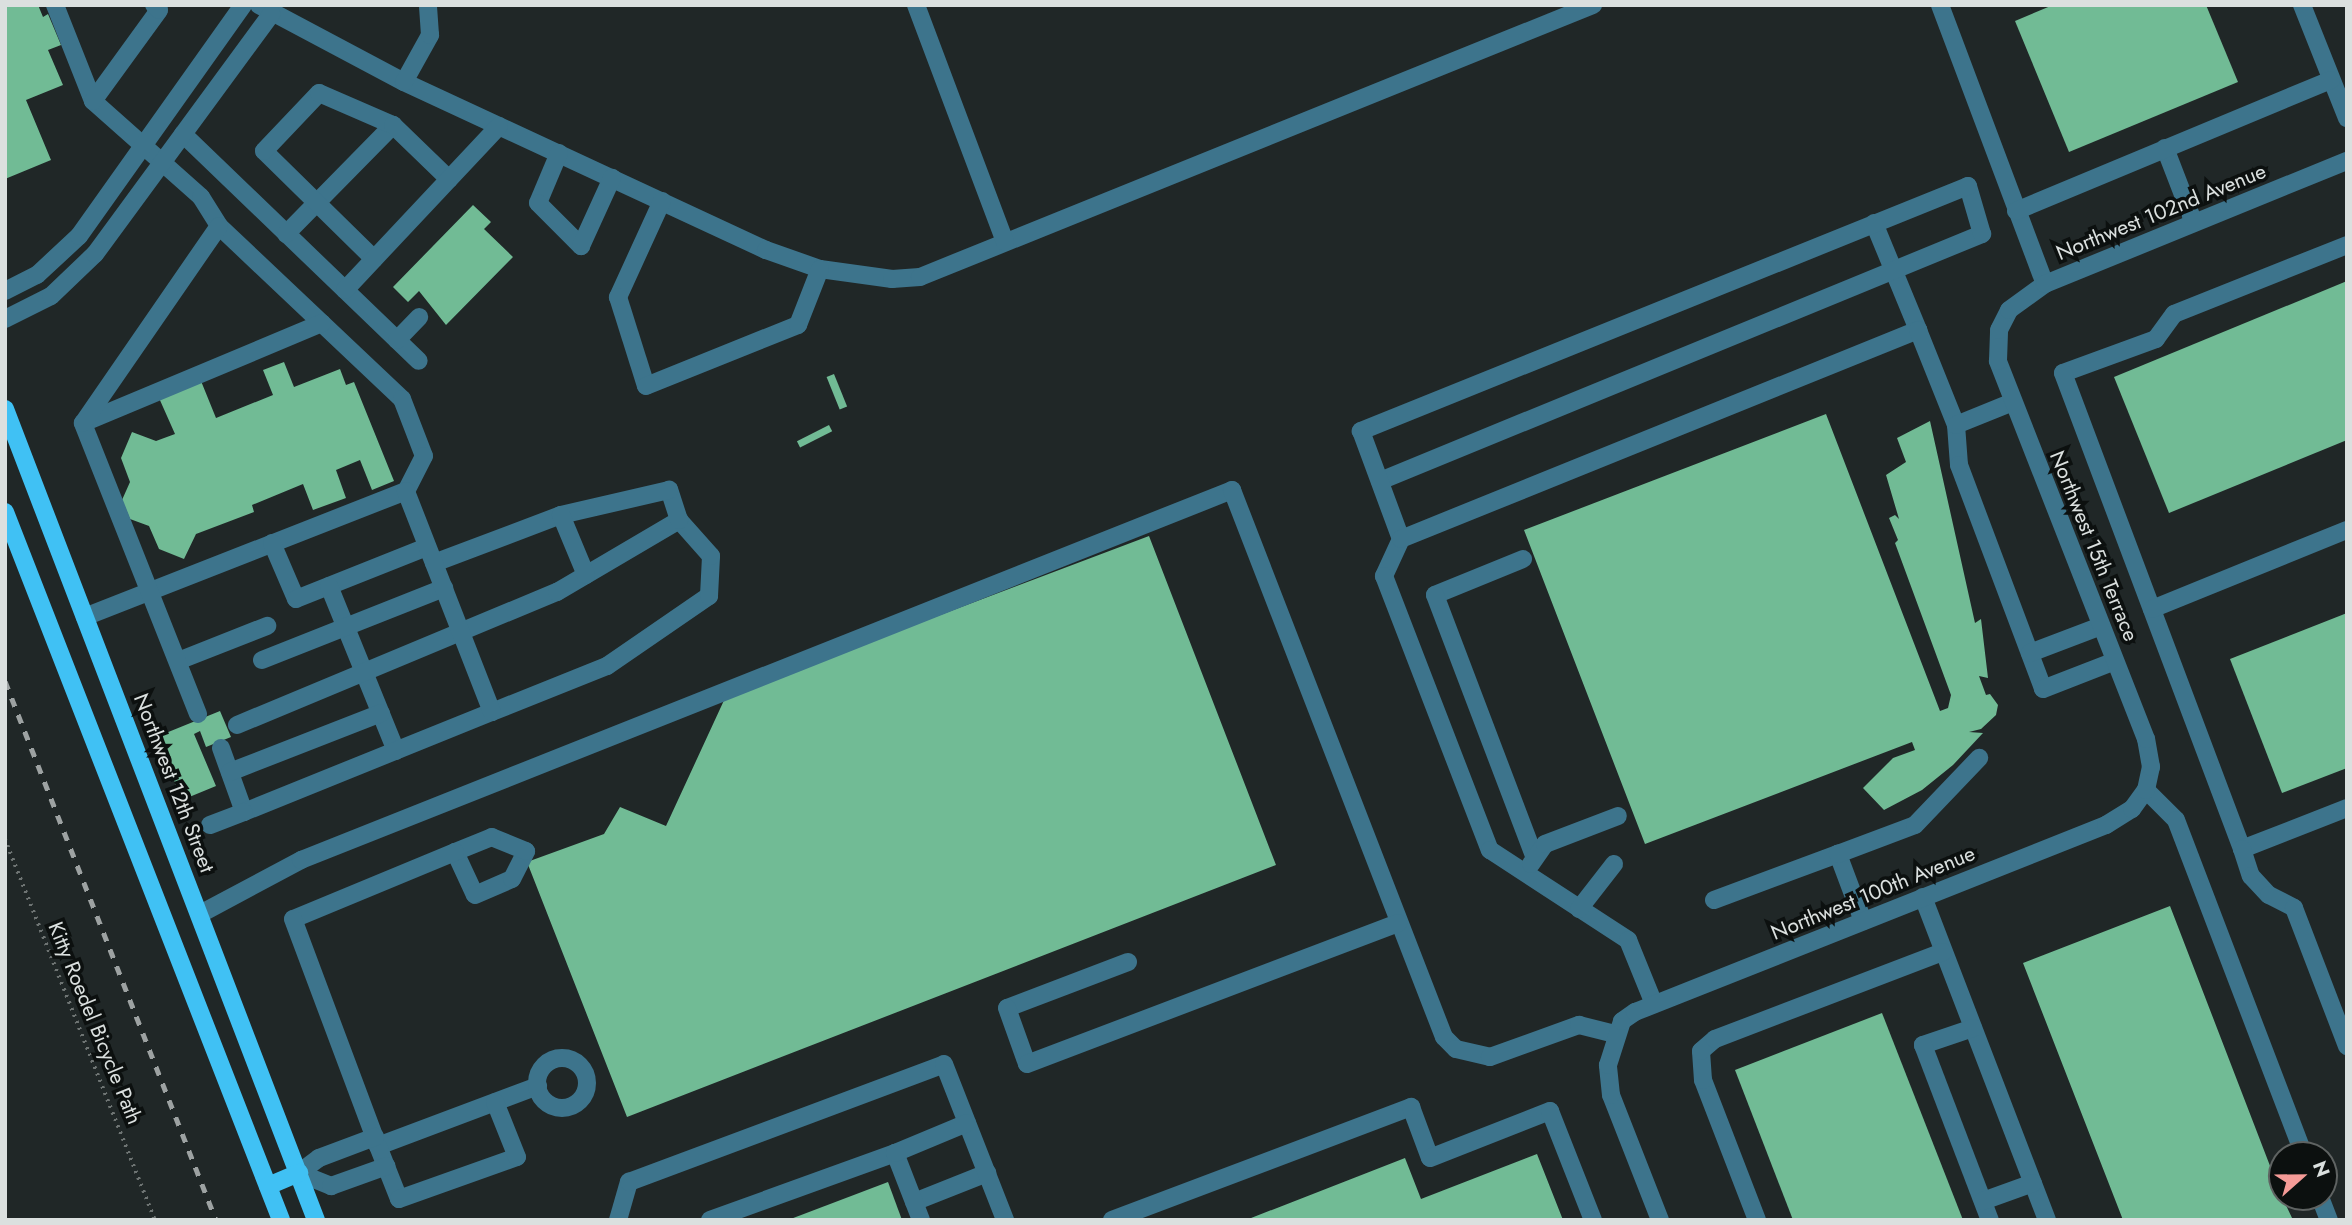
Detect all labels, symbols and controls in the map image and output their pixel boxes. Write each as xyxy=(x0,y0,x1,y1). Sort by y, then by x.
street label: Northwest 102nd Avenue xyxy=(2052,158,2270,266)
street label: Northwest 15th Terrace xyxy=(2044,447,2144,645)
street label: Northwest 12th Street xyxy=(128,690,220,876)
street label: Northwest 100th Avenue xyxy=(1767,841,1979,945)
street label: Kitty Roedel Bicycle Path xyxy=(43,918,147,1128)
north arrow xyxy=(2268,1141,2338,1211)
text: N xyxy=(2306,1157,2337,1181)

